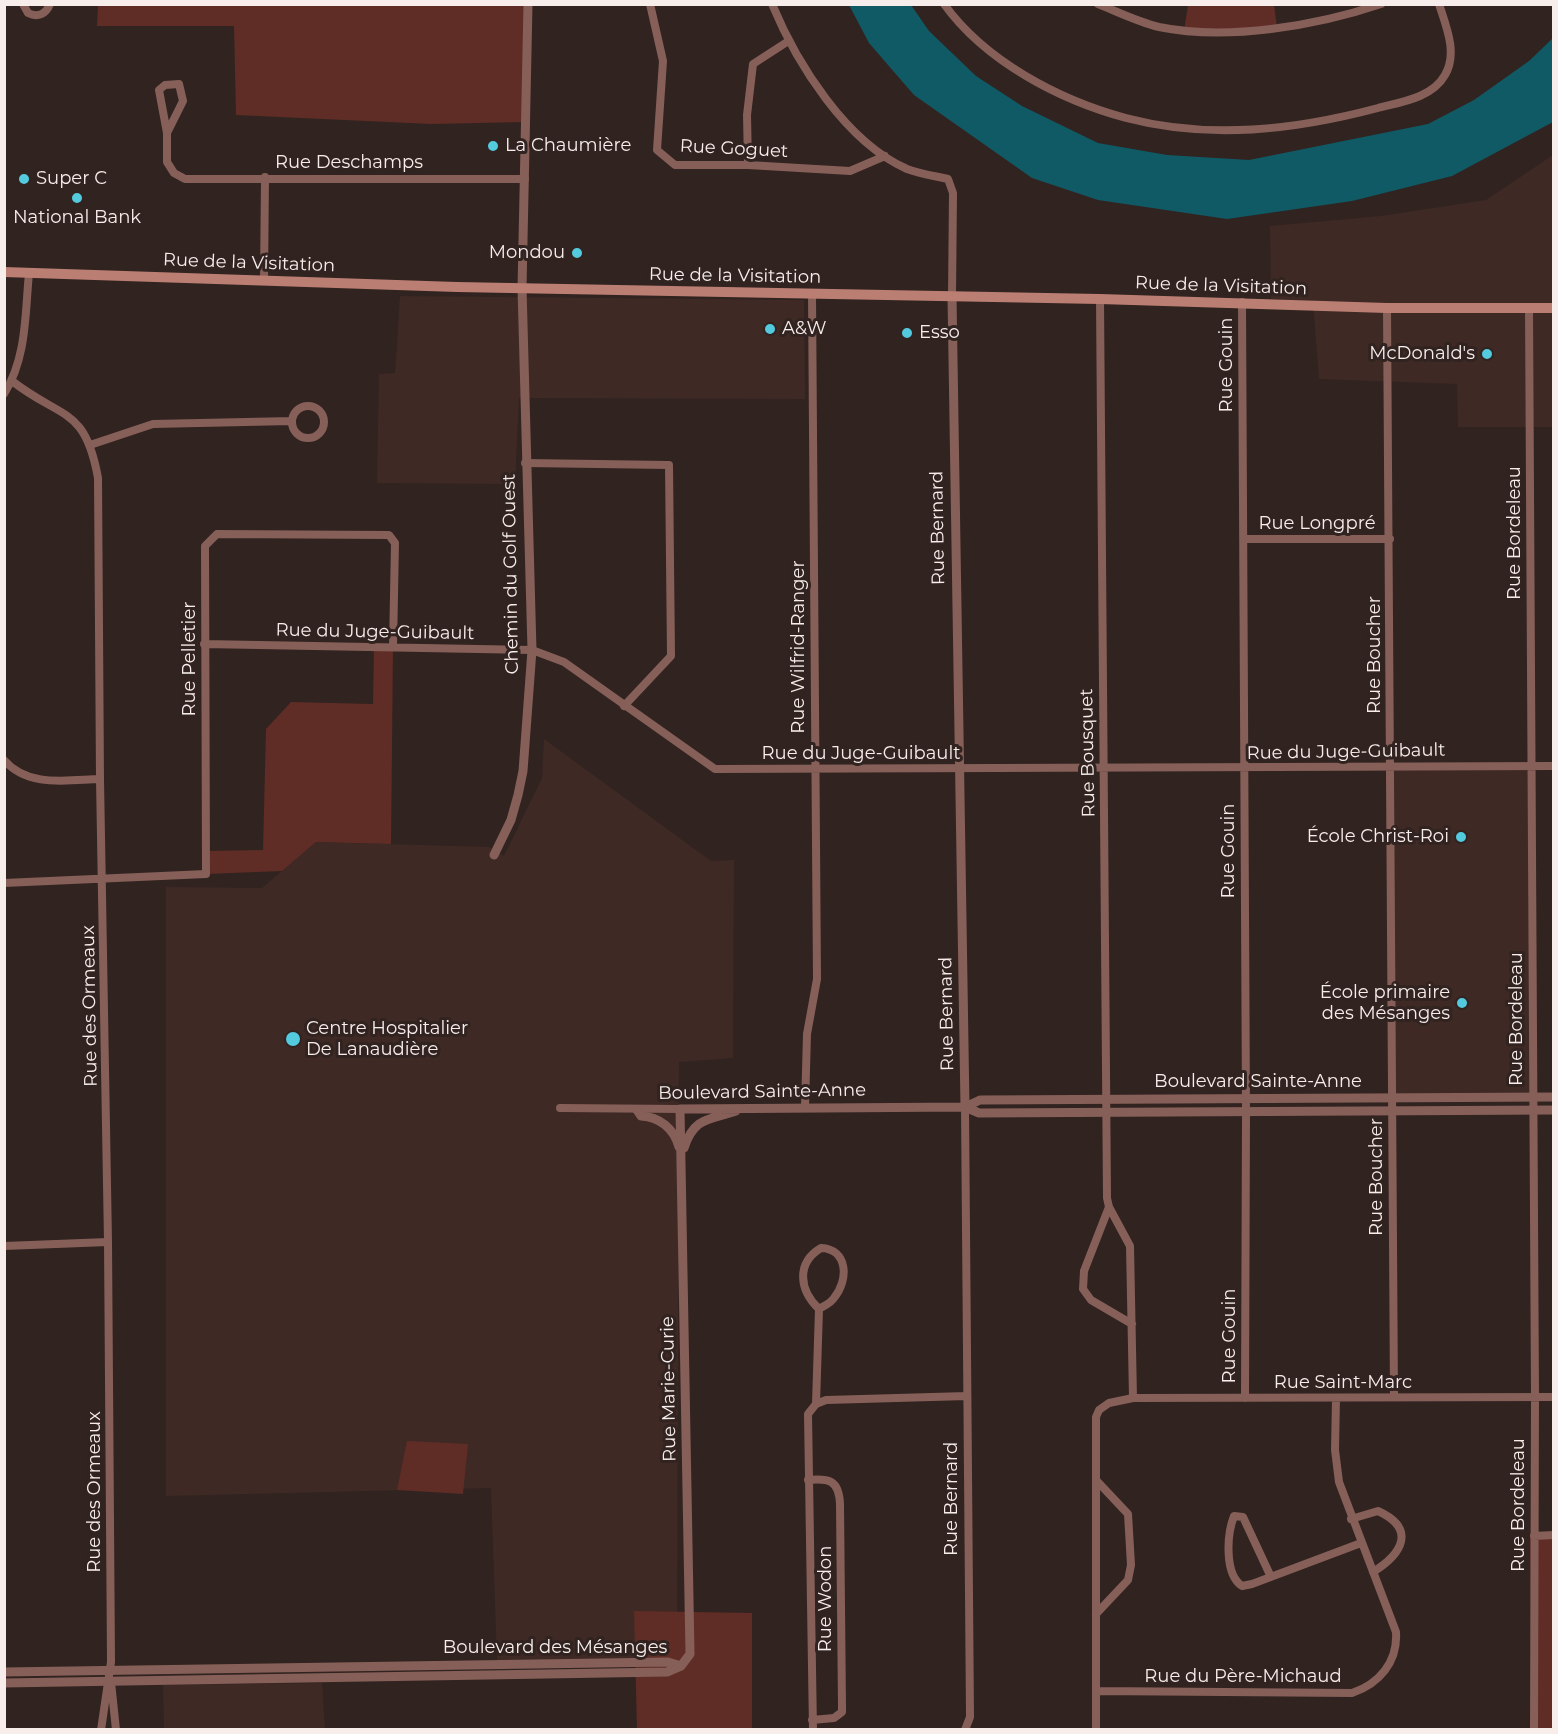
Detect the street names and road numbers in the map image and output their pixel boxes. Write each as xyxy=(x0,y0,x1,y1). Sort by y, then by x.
street label: Rue Goguet xyxy=(679,135,789,163)
street label: Rue Deschamps xyxy=(275,152,423,174)
street label: Rue de la Visitation xyxy=(162,249,336,277)
street label: Rue de la Visitation xyxy=(649,264,821,288)
street label: Rue de la Visitation xyxy=(1134,272,1308,300)
street label: Rue Gouin xyxy=(1216,317,1238,413)
street label: Rue Bordeleau xyxy=(1504,466,1526,600)
street label: Rue Bernard xyxy=(926,471,950,585)
street label: Chemin du Golf Ouest xyxy=(498,473,524,675)
street label: Rue Longpré xyxy=(1258,513,1376,535)
street label: Rue Wilfrid-Ranger xyxy=(788,560,810,734)
street label: Rue Boucher xyxy=(1364,596,1386,714)
street label: Rue Pelletier xyxy=(179,601,201,717)
street label: Rue du Juge-Guibault xyxy=(275,619,475,645)
street label: Rue Bousquet xyxy=(1076,688,1100,818)
street label: Rue du Juge-Guibault xyxy=(1246,739,1446,765)
street label: Rue du Juge-Guibault xyxy=(762,743,960,765)
street label: Rue Gouin xyxy=(1218,803,1240,899)
street label: Rue des Ormeaux xyxy=(78,925,102,1087)
street label: Rue Bordeleau xyxy=(1506,952,1528,1086)
street label: Rue Bernard xyxy=(935,957,959,1071)
street label: Boulevard Sainte-Anne xyxy=(1154,1071,1362,1093)
street label: Boulevard Sainte-Anne xyxy=(658,1079,866,1105)
street label: Rue Boucher xyxy=(1366,1118,1388,1236)
street label: Rue Gouin xyxy=(1219,1288,1241,1384)
street label: Rue Marie-Curie xyxy=(657,1316,681,1462)
street label: Rue Saint-Marc xyxy=(1274,1372,1412,1394)
street label: Rue des Ormeaux xyxy=(84,1411,106,1573)
street label: Rue Bordeleau xyxy=(1508,1438,1530,1572)
street label: Rue Bernard xyxy=(941,1442,963,1556)
street label: Rue Wodon xyxy=(815,1546,837,1652)
street label: Boulevard des Mésanges xyxy=(443,1637,667,1659)
street label: Rue du Père-Michaud xyxy=(1144,1666,1342,1688)

